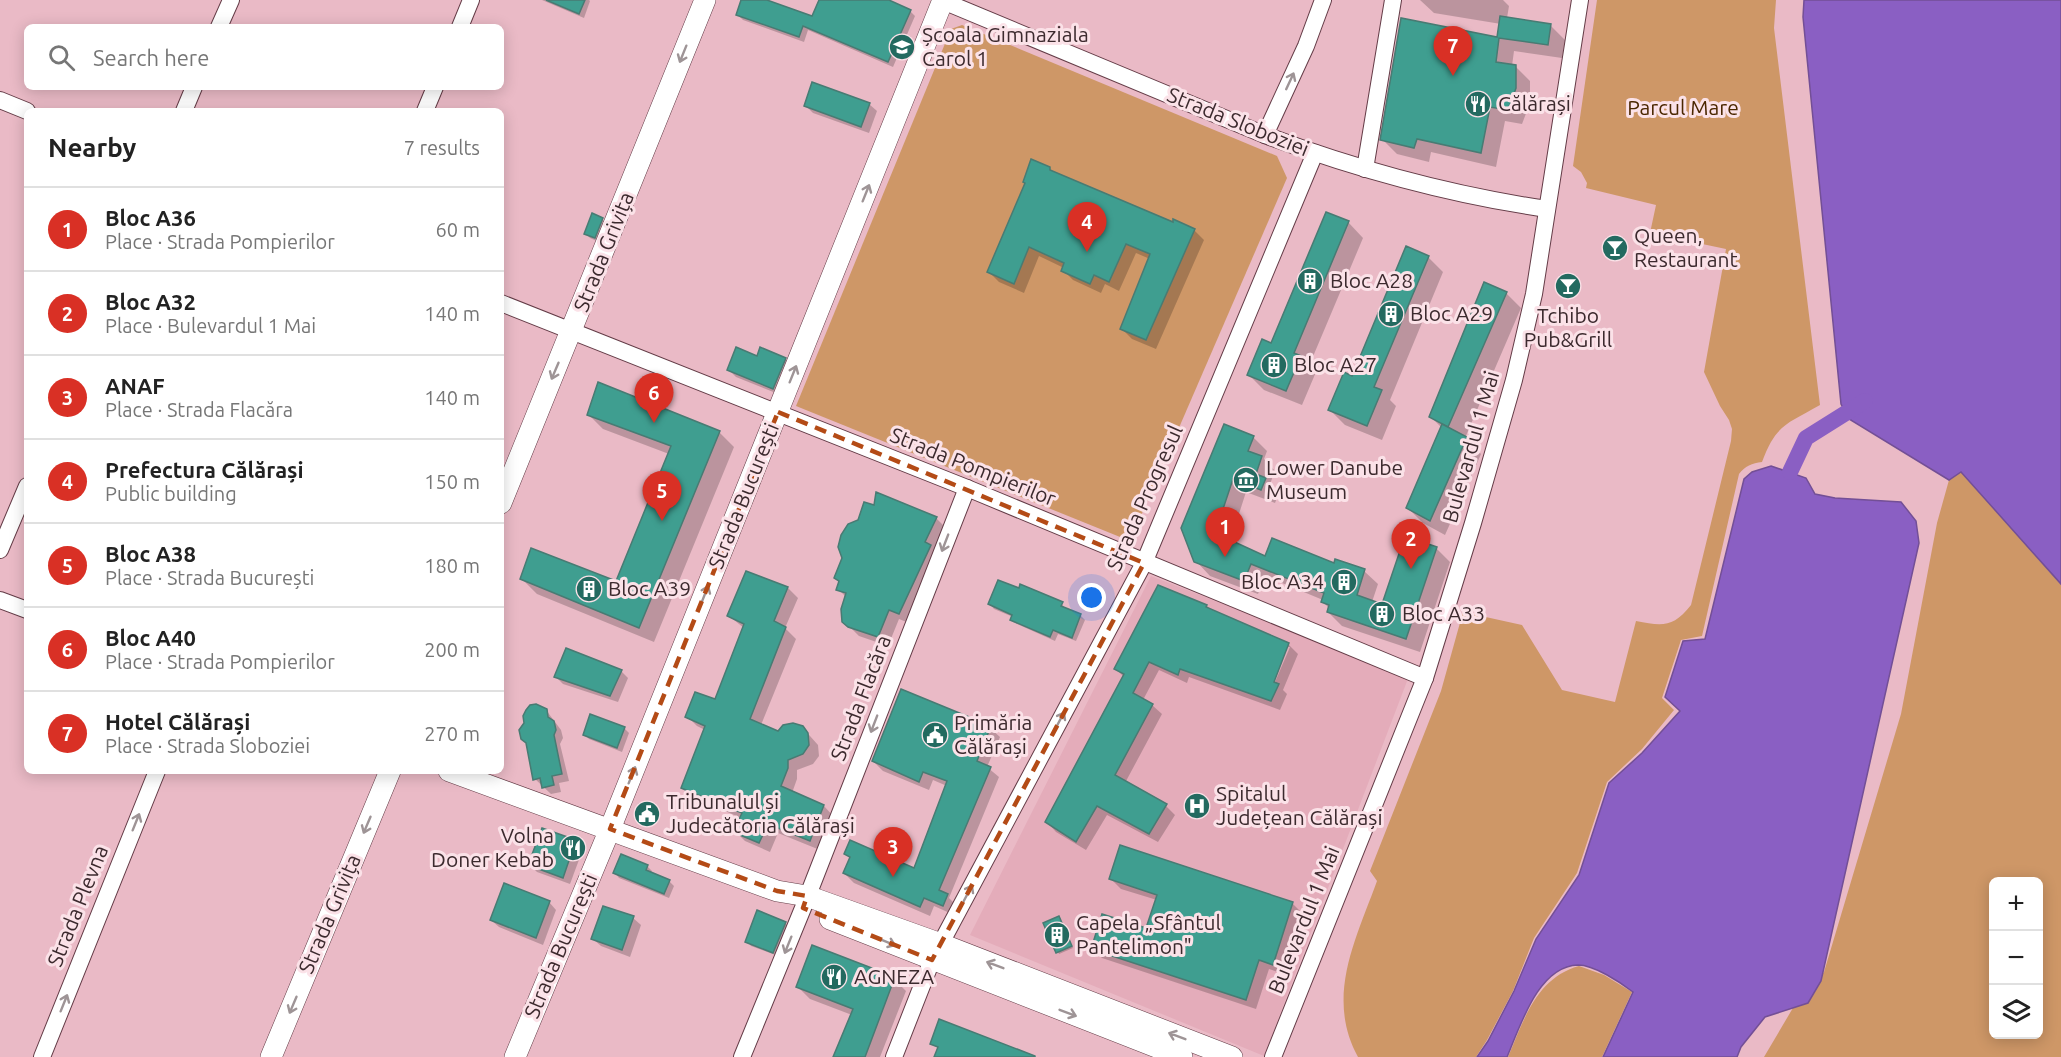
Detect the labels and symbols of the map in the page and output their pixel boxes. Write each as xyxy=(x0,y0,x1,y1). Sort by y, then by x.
place label: Școala Gimnaziala Carol 1 xyxy=(922,22,1089,70)
pin: 7 xyxy=(1434,26,1472,76)
school or university icon: Școala Gimnaziala Carol 1 xyxy=(887,32,917,62)
one-way arrow xyxy=(677,45,688,63)
one-way arrow xyxy=(1284,73,1296,91)
street label: Strada Sloboziei xyxy=(1164,82,1313,160)
restaurant icon: Călărași xyxy=(1463,89,1493,119)
place label: Călărași xyxy=(1498,91,1571,115)
park label: Parcul Mare xyxy=(1627,95,1739,119)
one-way arrow xyxy=(861,184,872,202)
street label: Strada Grivița xyxy=(568,188,638,315)
pin: 4 xyxy=(1068,202,1106,252)
place label: Queen, Restaurant xyxy=(1634,223,1738,271)
bar icon: Queen, Restaurant xyxy=(1600,233,1630,263)
building icon: Bloc A28 xyxy=(1295,266,1325,296)
place label: Bloc A28 xyxy=(1330,268,1413,292)
bar icon: Tchibo Pub&Grill xyxy=(1553,271,1583,301)
building icon: Bloc A29 xyxy=(1376,299,1406,329)
place label: Bloc A29 xyxy=(1410,301,1493,325)
place label: Tchibo Pub&Grill xyxy=(1524,303,1612,351)
building icon: Bloc A27 xyxy=(1259,350,1289,380)
place label: Bloc A27 xyxy=(1294,352,1377,376)
one-way arrow xyxy=(549,362,560,380)
one-way arrow xyxy=(789,365,800,384)
street label: Bulevardul 1 Mai xyxy=(1437,368,1503,525)
pin: 6 xyxy=(634,374,674,423)
street label: Strada București xyxy=(703,419,783,572)
street label: Strada Progresul xyxy=(1101,421,1187,574)
street label: Strada Pompierilor xyxy=(887,422,1060,510)
place label: Lower Danube Museum xyxy=(1266,455,1403,503)
museum icon: Lower Danube Museum xyxy=(1231,465,1261,495)
pin: 5 xyxy=(642,472,682,521)
pin: 1 xyxy=(1206,508,1244,557)
pin: 2 xyxy=(1392,520,1430,569)
one-way arrow xyxy=(939,533,950,551)
building icon: Bloc A34 xyxy=(1329,567,1359,597)
place label: Bloc A34 xyxy=(1241,569,1324,593)
building icon: Bloc A39 xyxy=(574,574,604,604)
place label: Bloc A39 xyxy=(608,576,691,600)
your location xyxy=(1077,583,1106,612)
one-way arrow xyxy=(700,585,711,603)
building icon: Bloc A33 xyxy=(1367,599,1397,629)
place label: Bloc A33 xyxy=(1402,601,1485,625)
street label: Strada Flacăra xyxy=(825,631,895,764)
place label: Primăria Călărași xyxy=(954,710,1032,758)
one-way arrow xyxy=(1055,712,1066,730)
one-way arrow xyxy=(868,714,879,733)
public building icon: Primăria Călărași xyxy=(920,720,950,750)
one-way arrow xyxy=(627,766,638,784)
place label: Spitalul Județean Călărași xyxy=(1216,781,1383,829)
place label: Tribunalul și Judecătoria Călărași xyxy=(666,789,855,837)
hospital icon: Spitalul Județean Călărași xyxy=(1182,791,1212,821)
public building icon: Tribunalul și Judecătoria Călărași xyxy=(632,799,662,829)
one-way arrow xyxy=(131,813,142,832)
one-way arrow xyxy=(361,815,372,834)
place label: Volna Doner Kebab xyxy=(431,823,554,871)
pin: 3 xyxy=(874,828,912,877)
restaurant icon: Volna Doner Kebab xyxy=(558,833,588,863)
street label: Strada Plevna xyxy=(42,842,112,970)
street label: Bulevardul 1 Mai xyxy=(1263,842,1344,997)
street label: Strada Grivița xyxy=(293,850,365,977)
street label: Strada București xyxy=(519,870,601,1022)
one-way arrow xyxy=(963,884,974,902)
place label: Capela „Sfântul Pantelimon" xyxy=(1076,910,1221,958)
building icon: Capela „Sfântul Pantelimon" xyxy=(1042,920,1072,950)
one-way arrow xyxy=(782,935,793,954)
one-way arrow xyxy=(877,937,895,948)
one-way arrow xyxy=(987,959,1005,970)
restaurant icon: AGNEZA xyxy=(819,962,849,992)
place label: AGNEZA xyxy=(854,964,934,988)
one-way arrow xyxy=(59,994,70,1012)
one-way arrow xyxy=(287,995,298,1014)
one-way arrow xyxy=(1058,1008,1077,1019)
one-way arrow xyxy=(1168,1030,1187,1041)

